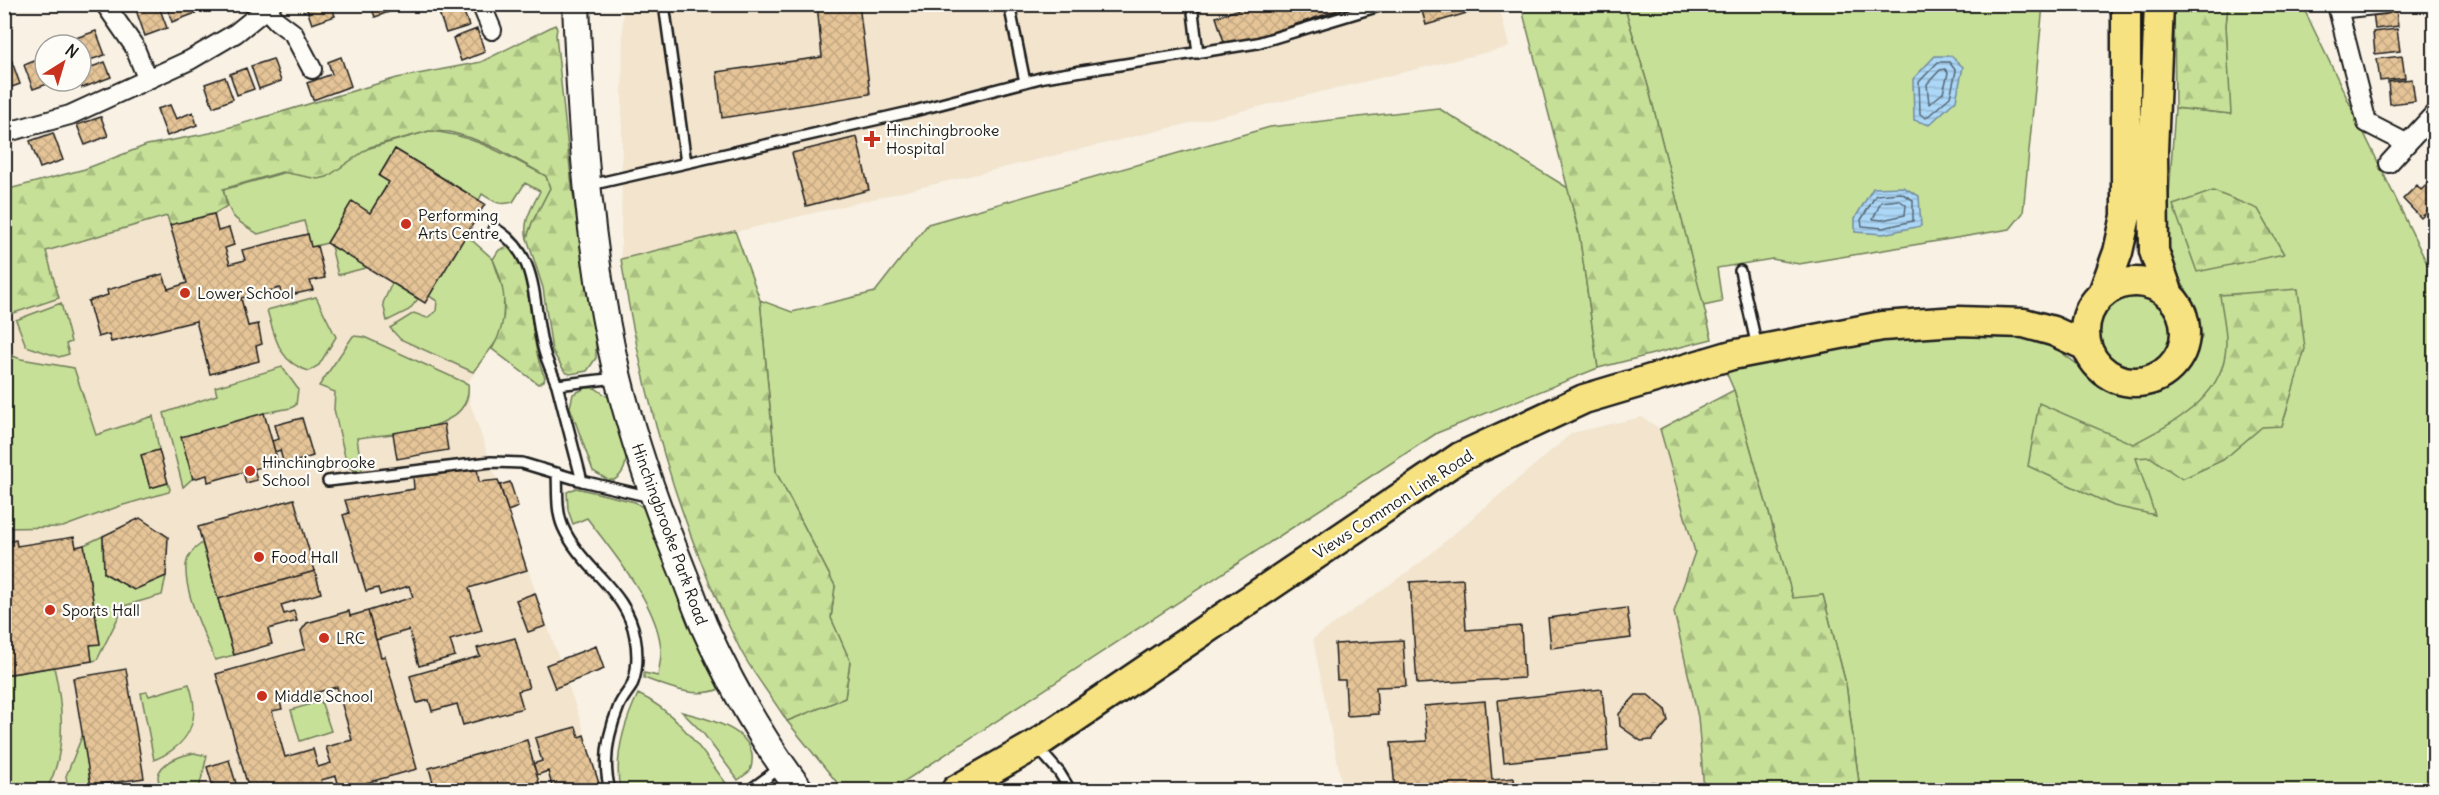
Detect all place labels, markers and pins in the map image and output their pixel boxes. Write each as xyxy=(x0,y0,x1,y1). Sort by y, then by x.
place label: Hinchingbrooke Hospital xyxy=(886,120,999,158)
marker: Hinchingbrooke Hospital xyxy=(863,130,881,148)
place label: Performing Arts Centre xyxy=(418,205,499,243)
marker: Performing Arts Centre xyxy=(399,217,413,231)
place label: Lower School xyxy=(197,283,294,303)
marker: Lower School xyxy=(178,286,192,300)
place label: Hinchingbrooke School xyxy=(262,452,375,490)
marker: Hinchingbrooke School xyxy=(243,464,257,478)
place label: Food Hall xyxy=(271,547,338,567)
marker: Food Hall xyxy=(252,550,266,564)
place label: Sports Hall xyxy=(62,600,140,620)
marker: Sports Hall xyxy=(43,603,57,617)
place label: LRC xyxy=(336,628,365,648)
marker: LRC xyxy=(317,631,331,645)
place label: Middle School xyxy=(274,686,373,706)
marker: Middle School xyxy=(255,689,269,703)

